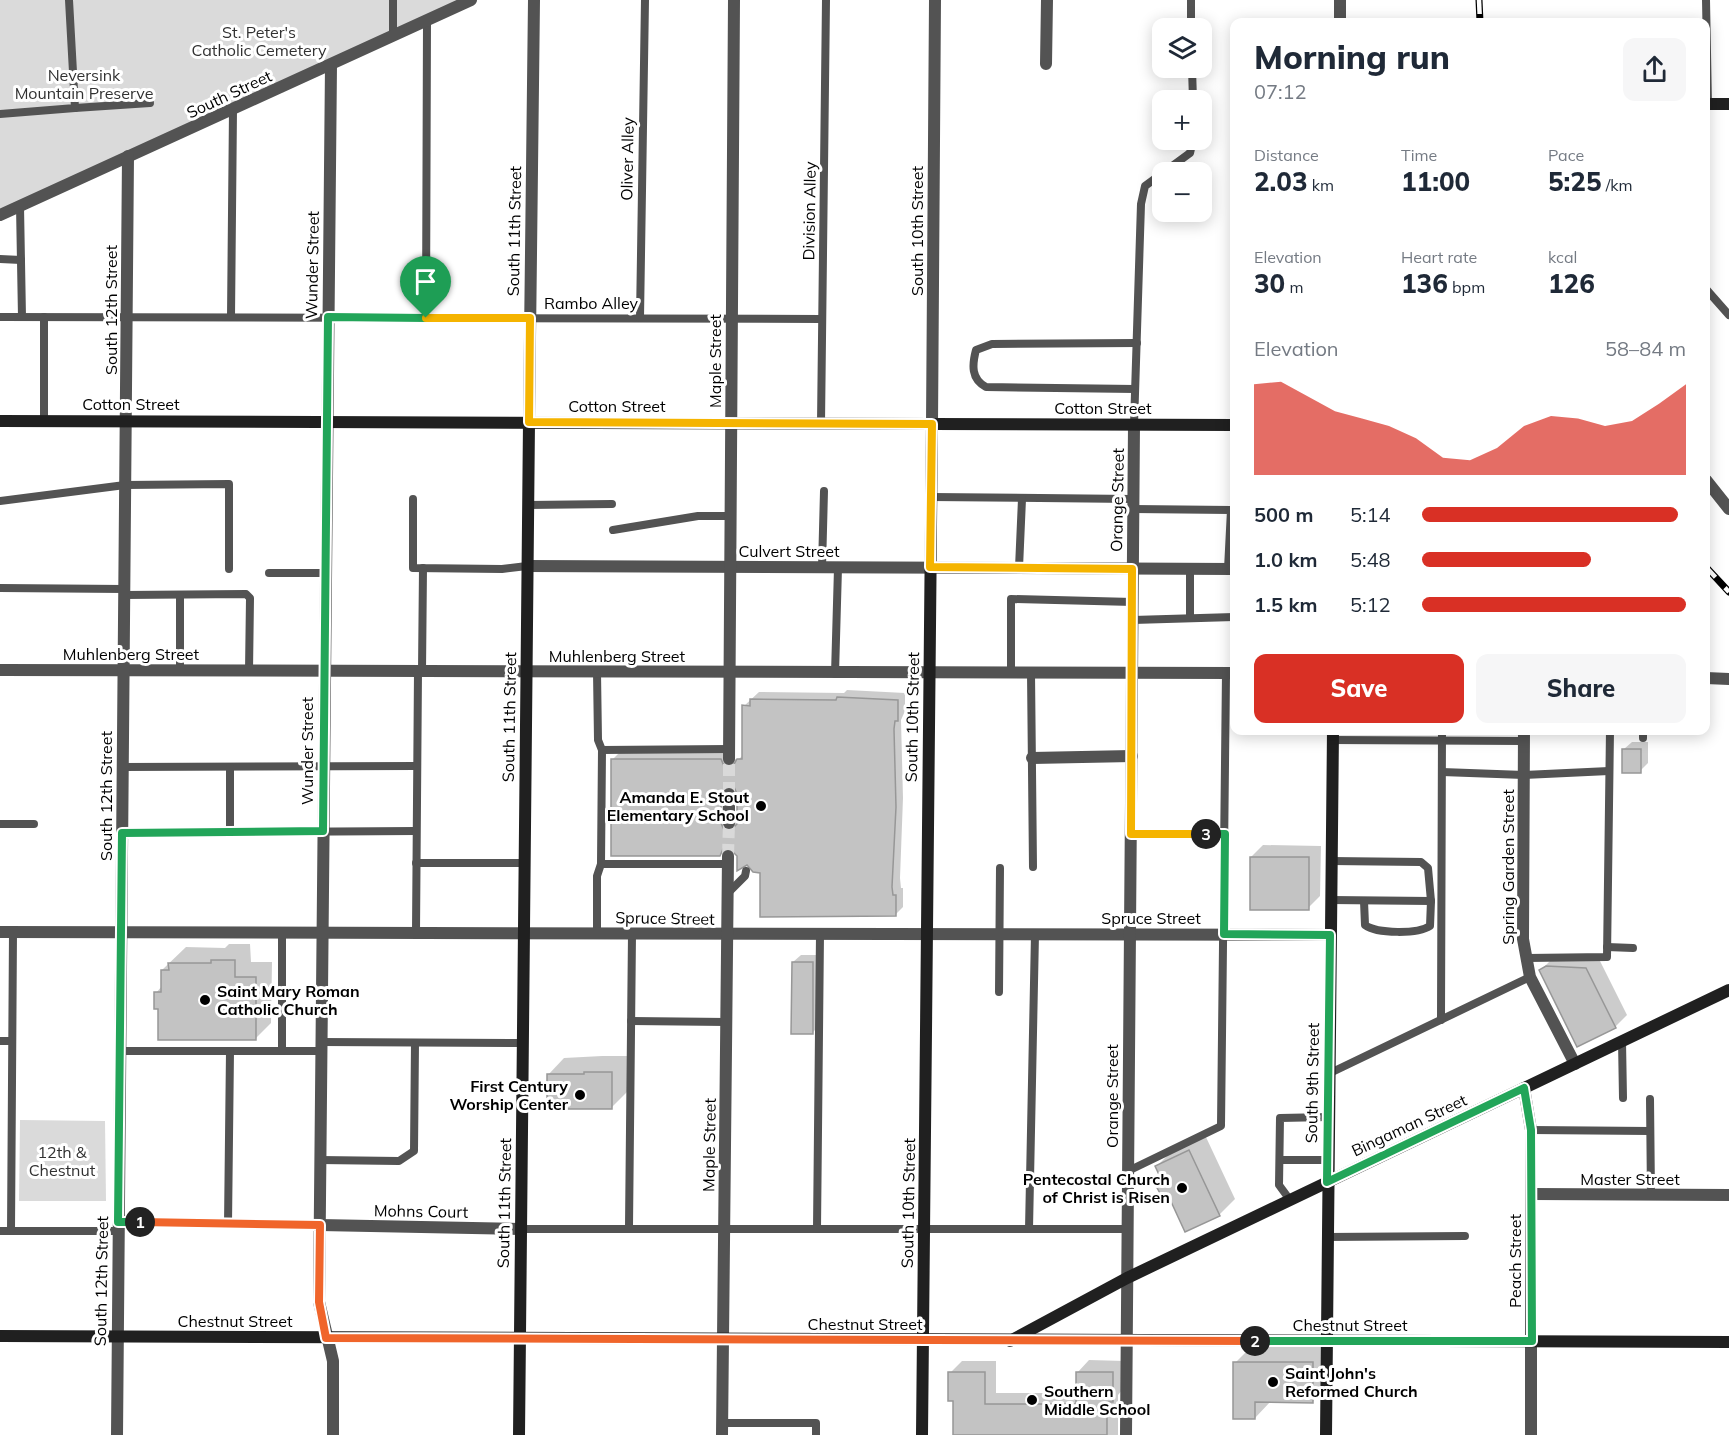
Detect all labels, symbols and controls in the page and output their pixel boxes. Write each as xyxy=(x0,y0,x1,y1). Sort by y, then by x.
map controls xyxy=(1152,18,1212,222)
button: layers xyxy=(1152,18,1212,78)
park label: St. Peter's Catholic Cemetery xyxy=(192,22,327,60)
text: Morning run xyxy=(1254,36,1450,77)
button: share xyxy=(1623,38,1686,101)
park label: Neversink Mountain Preserve xyxy=(15,65,153,103)
street label: South Street xyxy=(183,65,275,122)
text: 07:12 xyxy=(1254,79,1307,104)
button: + xyxy=(1152,90,1212,150)
street label: Oliver Alley xyxy=(616,117,638,201)
text: Distance xyxy=(1254,145,1319,165)
text: Time xyxy=(1401,145,1437,165)
text: Pace xyxy=(1548,145,1584,165)
street label: Division Alley xyxy=(798,161,820,261)
button: − xyxy=(1152,162,1212,222)
street label: South 11th Street xyxy=(503,165,525,296)
text: 2.03 xyxy=(1254,165,1308,198)
text: 11:00 xyxy=(1401,165,1470,198)
text: 5:25 xyxy=(1548,165,1602,198)
street label: South 10th Street xyxy=(907,166,927,296)
text: km xyxy=(1308,175,1334,195)
text: /km xyxy=(1602,175,1633,195)
street label: Wunder Street xyxy=(301,210,323,319)
street label: South 12th Street xyxy=(101,245,121,375)
text: Elevation xyxy=(1254,247,1322,267)
text: Heart rate xyxy=(1401,247,1477,267)
text: kcal xyxy=(1548,247,1577,267)
pin xyxy=(400,256,451,318)
icon: arrive xyxy=(409,265,442,298)
text: 30 xyxy=(1254,267,1285,300)
text: 136 xyxy=(1401,267,1448,300)
text: 126 xyxy=(1548,267,1595,300)
text: m xyxy=(1285,277,1303,297)
text: bpm xyxy=(1448,277,1485,297)
street label: Rambo Alley xyxy=(544,293,639,313)
street label: Maple Street xyxy=(705,314,725,408)
text: Elevation xyxy=(1254,336,1339,361)
text: 58–84 m xyxy=(1605,336,1686,361)
street label: Cotton Street xyxy=(82,394,180,414)
street label: Cotton Street xyxy=(568,396,666,416)
street label: Cotton Street xyxy=(1054,398,1152,418)
street label: Orange Street xyxy=(1106,448,1128,552)
text: 500 m xyxy=(1254,502,1313,527)
text: 5:14 xyxy=(1350,502,1391,527)
street label: Culvert Street xyxy=(738,541,840,561)
text: 1.0 km xyxy=(1254,547,1317,572)
text: 5:48 xyxy=(1350,547,1391,572)
text: 1.5 km xyxy=(1254,592,1317,617)
text: 5:12 xyxy=(1350,592,1391,617)
street label: Muhlenberg Street xyxy=(63,644,200,664)
street label: Muhlenberg Street xyxy=(549,646,686,666)
street label: South 11th Street xyxy=(498,651,520,782)
street label: South 10th Street xyxy=(901,651,923,782)
button: Save xyxy=(1254,654,1464,723)
button: Share xyxy=(1476,654,1686,723)
street label: Wunder Street xyxy=(297,697,317,805)
street label: South 12th Street xyxy=(96,731,116,861)
place label: Amanda E. Stout Elementary School xyxy=(607,787,749,825)
street label: Spring Garden Street xyxy=(1498,789,1518,945)
marker: Amanda E. Stout Elementary School xyxy=(754,799,768,813)
pin: 3 xyxy=(1191,819,1221,849)
text: 3 xyxy=(1201,824,1211,844)
street label: Spruce Street xyxy=(615,907,715,929)
street label: Spruce Street xyxy=(1101,908,1201,928)
place label: Saint Mary Roman Catholic Church xyxy=(217,981,360,1019)
marker: Saint Mary Roman Catholic Church xyxy=(198,993,212,1007)
street label: South 9th Street xyxy=(1301,1022,1323,1143)
street label: Orange Street xyxy=(1102,1044,1122,1148)
place label: First Century Worship Center xyxy=(449,1076,569,1114)
marker: First Century Worship Center xyxy=(573,1088,587,1102)
street label: Bingaman Street xyxy=(1348,1089,1470,1160)
street label: Maple Street xyxy=(698,1098,720,1192)
street label: South 11th Street xyxy=(493,1137,515,1268)
street label: South 10th Street xyxy=(897,1137,919,1268)
park label: 12th & Chestnut xyxy=(29,1142,96,1180)
place label: Pentecostal Church of Christ is Risen xyxy=(1023,1169,1170,1207)
street label: Master Street xyxy=(1580,1169,1680,1189)
marker: Pentecostal Church of Christ is Risen xyxy=(1175,1181,1189,1195)
street label: Mohns Court xyxy=(374,1200,469,1222)
pin: 1 xyxy=(125,1207,155,1237)
text: 1 xyxy=(135,1212,145,1232)
street label: Peach Street xyxy=(1505,1214,1525,1308)
street label: South 12th Street xyxy=(90,1215,112,1346)
street label: Chestnut Street xyxy=(177,1311,293,1331)
street label: Chestnut Street xyxy=(807,1314,923,1334)
street label: Chestnut Street xyxy=(1292,1315,1408,1335)
pin: 2 xyxy=(1240,1326,1270,1356)
text: 2 xyxy=(1250,1331,1260,1351)
place label: Saint John's Reformed Church xyxy=(1285,1363,1418,1401)
marker: Saint John's Reformed Church xyxy=(1266,1375,1280,1389)
place label: Southern Middle School xyxy=(1044,1381,1150,1419)
marker: Southern Middle School xyxy=(1025,1393,1039,1407)

